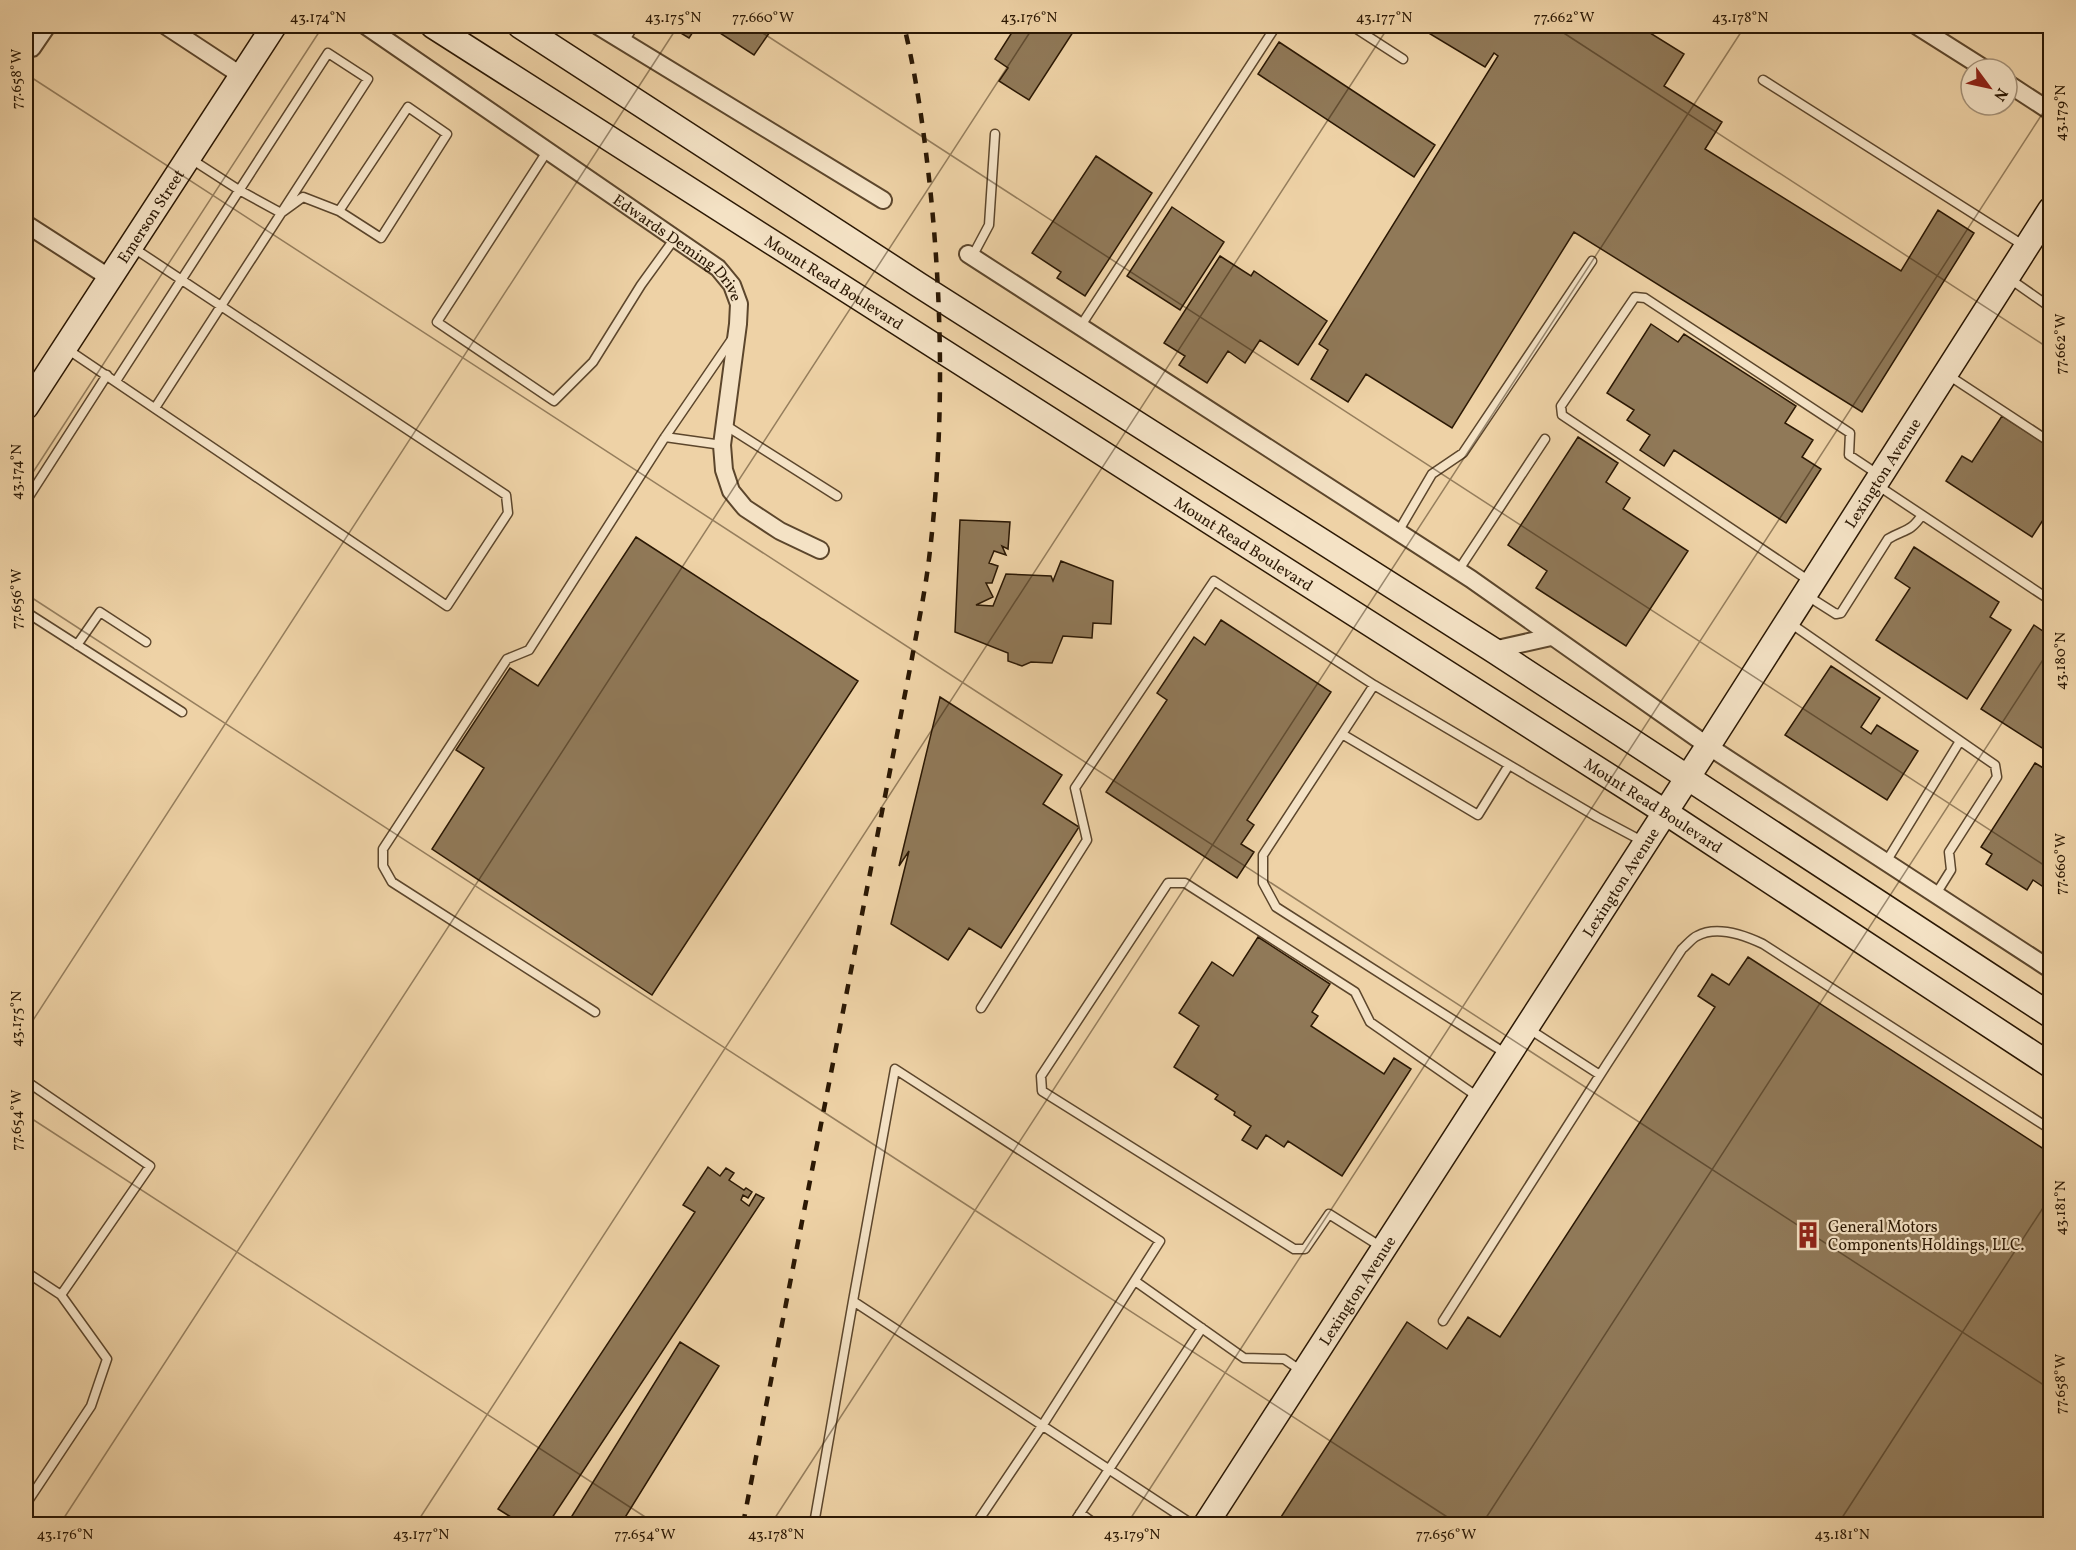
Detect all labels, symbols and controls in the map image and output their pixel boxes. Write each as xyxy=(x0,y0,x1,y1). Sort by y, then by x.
text: 43.174°N xyxy=(290,8,346,29)
text: 43.175°N xyxy=(645,8,701,29)
text: 77.660°W xyxy=(732,8,794,29)
text: 43.176°N xyxy=(1000,8,1058,29)
text: 43.177°N xyxy=(1356,8,1412,29)
text: 77.662°W xyxy=(1534,8,1594,29)
text: 43.178°N xyxy=(1712,8,1768,29)
text: 77.658°W xyxy=(7,49,28,109)
north arrow xyxy=(1959,57,2019,117)
text: N xyxy=(1987,83,2012,105)
text: 43.179°N xyxy=(2051,85,2072,141)
street label: Emerson Street xyxy=(113,165,191,268)
street label: Edwards Deming Drive xyxy=(608,190,746,305)
street label: Mount Read Boulevard xyxy=(759,231,907,336)
text: 77.662°W xyxy=(2051,314,2072,374)
street label: Lexington Avenue xyxy=(1841,415,1927,533)
text: 43.174°N xyxy=(7,444,28,500)
street label: Mount Read Boulevard xyxy=(1169,493,1317,598)
text: 77.656°W xyxy=(7,569,28,629)
text: 43.180°N xyxy=(2051,632,2072,690)
street label: Mount Read Boulevard xyxy=(1579,754,1726,860)
street label: Lexington Avenue xyxy=(1578,824,1665,942)
text: 77.660°W xyxy=(2051,833,2072,895)
text: 43.175°N xyxy=(7,991,28,1047)
text: 77.654°W xyxy=(7,1089,28,1151)
text: 43.181°N xyxy=(2051,1180,2072,1236)
place label: General Motors Components Holdings, LLC. xyxy=(1828,1217,2024,1257)
building icon: General Motors Components Holdings, LLC. xyxy=(1793,1220,1823,1250)
street label: Lexington Avenue xyxy=(1315,1232,1402,1351)
text: 77.658°W xyxy=(2051,1354,2072,1414)
text: 43.176°N xyxy=(36,1525,94,1546)
text: 43.177°N xyxy=(393,1525,449,1546)
text: 77.654°W xyxy=(614,1525,676,1546)
text: 43.178°N xyxy=(748,1525,804,1546)
text: 43.179°N xyxy=(1104,1525,1160,1546)
text: 77.656°W xyxy=(1416,1525,1476,1546)
text: 43.181°N xyxy=(1814,1525,1870,1546)

